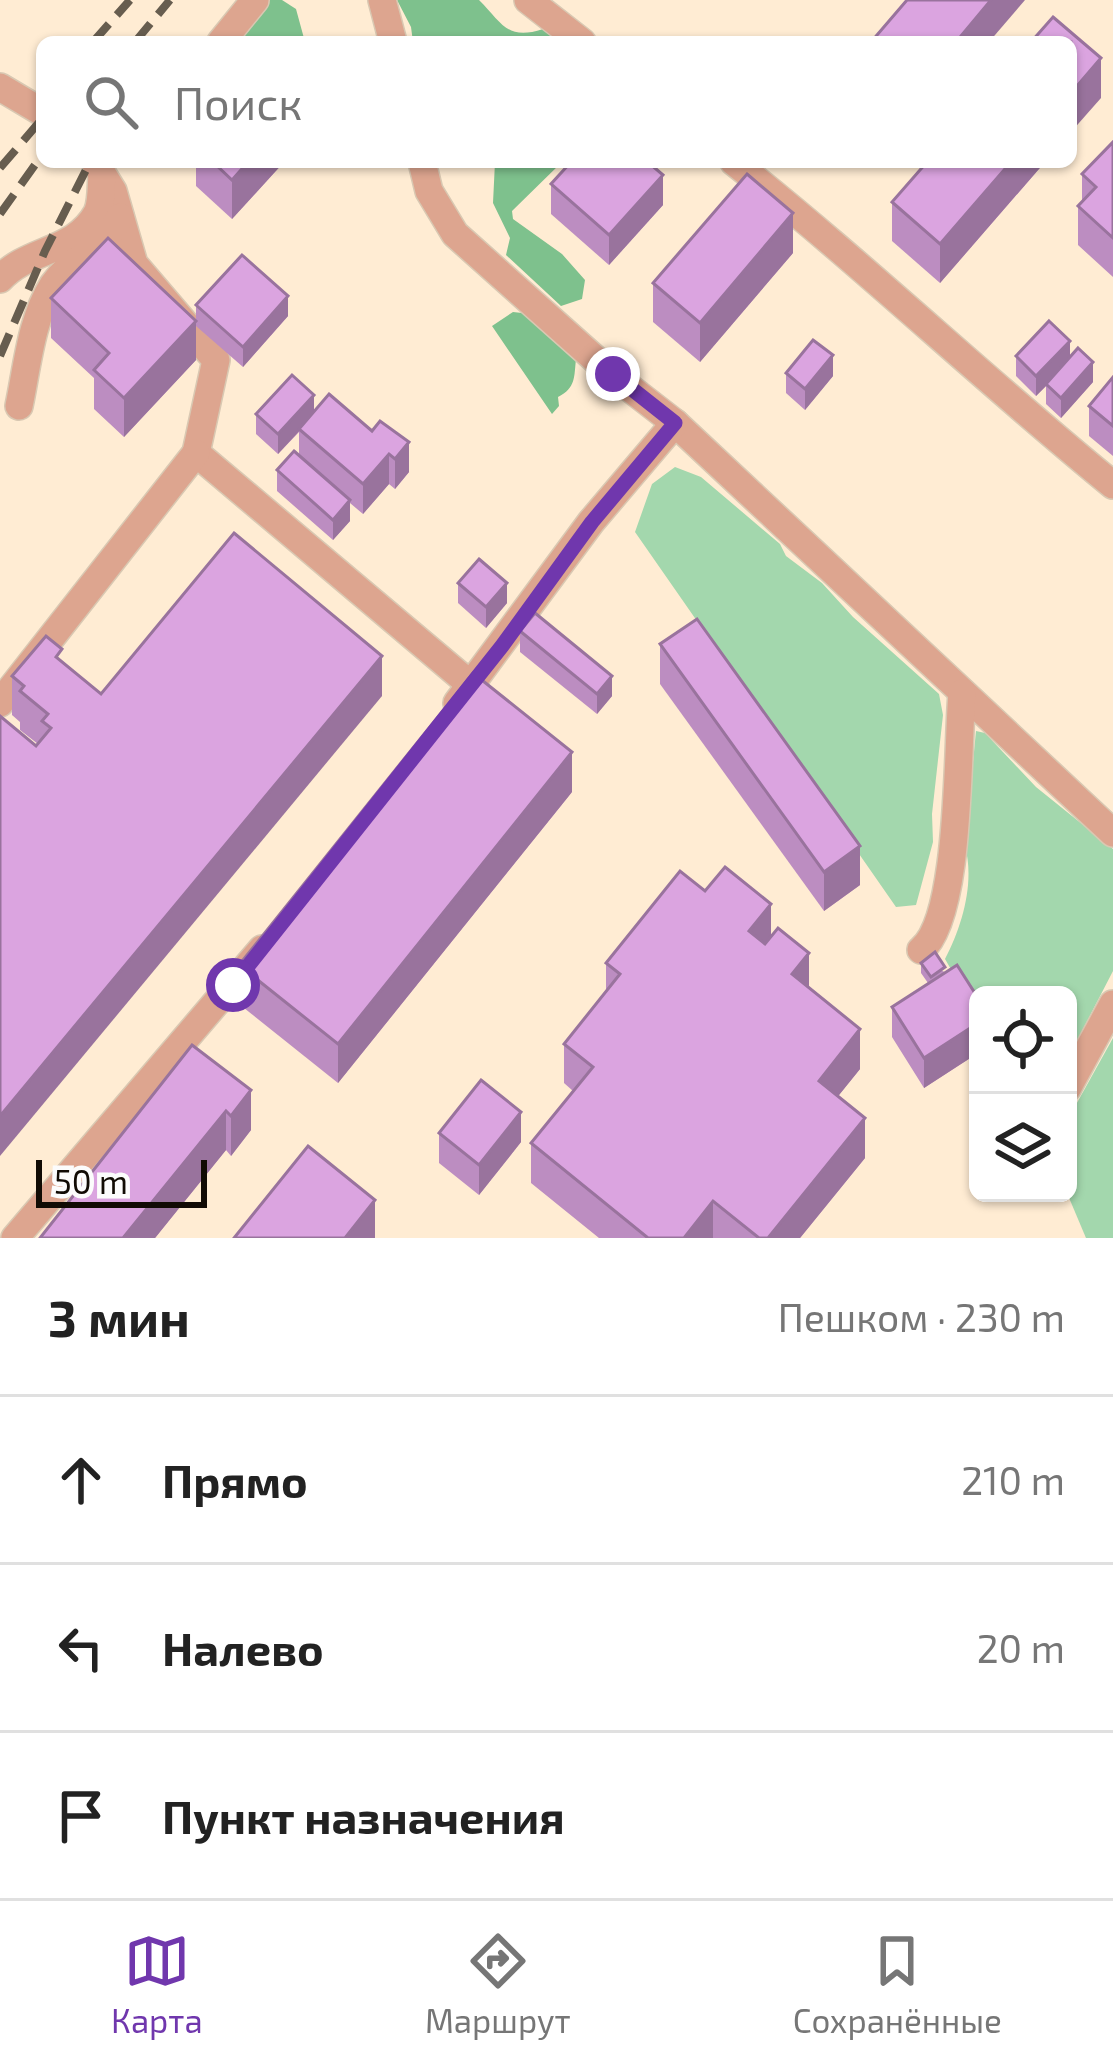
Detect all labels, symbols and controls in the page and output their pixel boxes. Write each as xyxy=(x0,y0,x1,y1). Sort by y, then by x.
search box xyxy=(36,36,1077,168)
icon: search xyxy=(78,69,144,135)
text: Поиск xyxy=(174,75,302,129)
route end xyxy=(586,347,640,401)
route start xyxy=(206,958,260,1012)
map controls xyxy=(969,986,1077,1202)
button: locate xyxy=(969,986,1077,1094)
button: layers xyxy=(969,1094,1077,1202)
scale bar xyxy=(36,1154,207,1207)
text: 50 m xyxy=(54,1161,128,1201)
text: 3 мин xyxy=(48,1286,190,1347)
text: Пешком · 230 m xyxy=(778,1293,1065,1340)
icon: ahead xyxy=(48,1447,114,1513)
text: Прямо xyxy=(162,1453,308,1507)
text: 210 m xyxy=(961,1456,1065,1503)
icon: left xyxy=(48,1615,114,1681)
text: Налево xyxy=(162,1621,324,1675)
text: 20 m xyxy=(977,1624,1065,1671)
icon: arrive xyxy=(48,1783,114,1849)
text: Пункт назначения xyxy=(162,1789,565,1843)
tab: Карта xyxy=(111,1928,203,2040)
tab: Маршрут xyxy=(425,1928,571,2040)
tab: Сохранённые xyxy=(793,1928,1002,2040)

